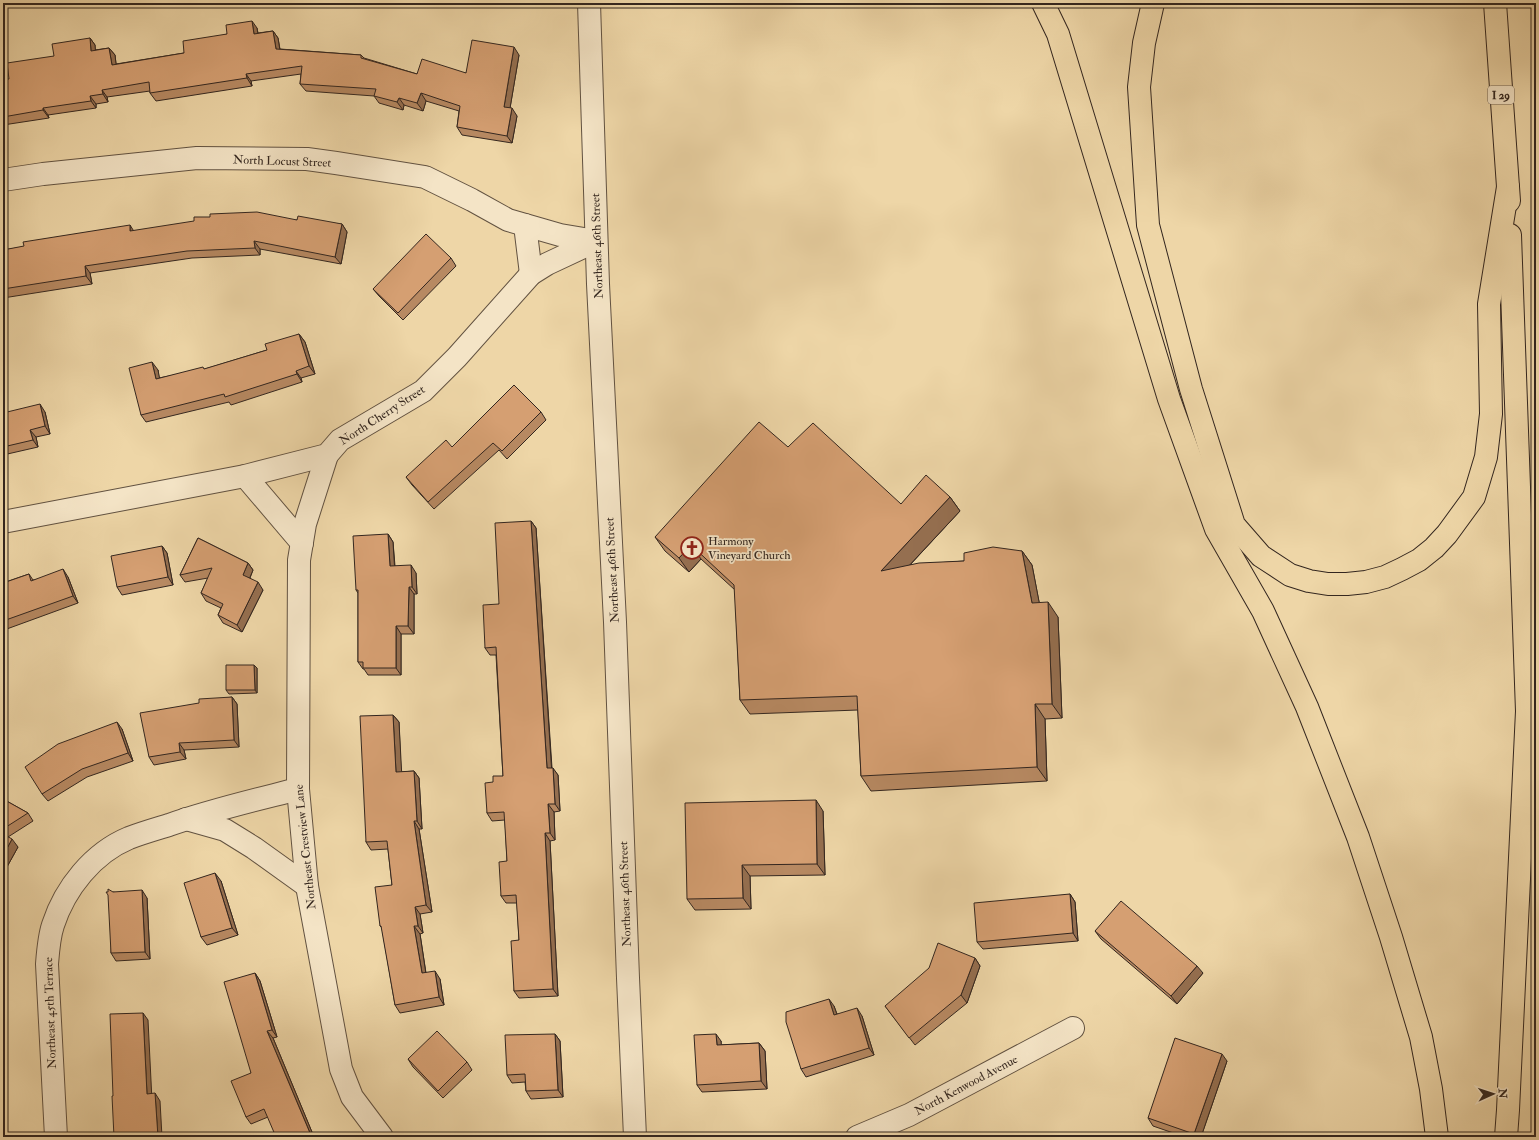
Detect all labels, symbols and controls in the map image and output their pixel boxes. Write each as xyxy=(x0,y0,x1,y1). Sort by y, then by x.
road number: I 29 xyxy=(1488,86,1514,104)
street label: North Locust Street xyxy=(233,152,332,171)
street label: Northeast 46th Street xyxy=(588,193,607,299)
street label: North Cherry Street xyxy=(337,382,428,449)
street label: Northeast 46th Street xyxy=(602,517,623,623)
place label: Harmony Vineyard Church xyxy=(708,534,791,563)
church icon: Harmony Vineyard Church xyxy=(679,535,705,561)
street label: Northeast Crestview Lane xyxy=(291,784,320,910)
street label: Northeast 46th Street xyxy=(616,841,635,947)
street label: Northeast 45th Terrace xyxy=(41,957,60,1069)
street label: North Kenwood Avenue xyxy=(912,1052,1020,1119)
north arrow xyxy=(1473,1074,1513,1114)
text: N xyxy=(1496,1087,1509,1100)

